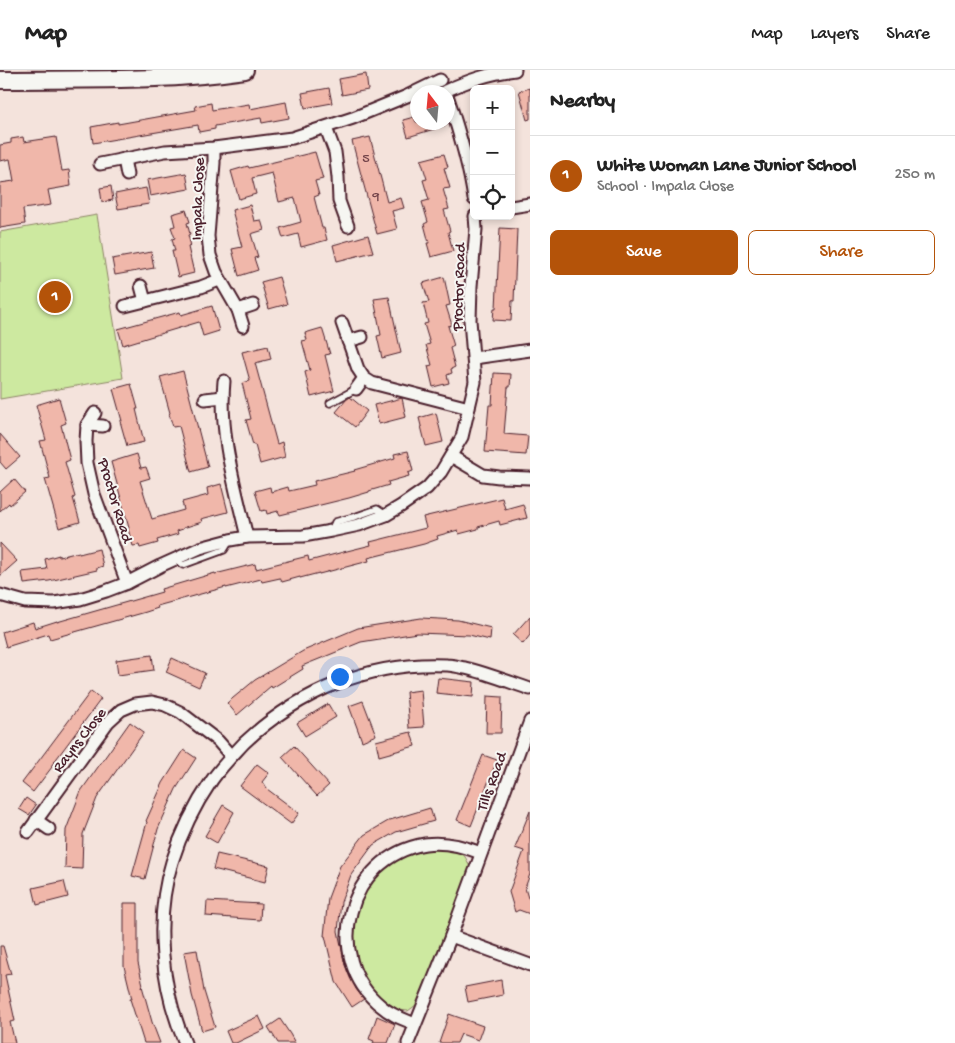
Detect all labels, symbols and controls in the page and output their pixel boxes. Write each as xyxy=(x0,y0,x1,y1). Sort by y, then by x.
text: Map xyxy=(25,20,67,49)
text: Map xyxy=(751,24,783,45)
text: Layers xyxy=(811,24,858,45)
text: Share xyxy=(886,24,930,45)
north arrow xyxy=(410,85,455,130)
map controls xyxy=(470,85,515,220)
button: + xyxy=(470,85,515,130)
text: Nearby xyxy=(550,90,615,115)
button: − xyxy=(470,130,515,175)
house number: 5 xyxy=(362,151,370,168)
text: White Woman Lane Junior School xyxy=(597,155,857,178)
street label: Impala Close xyxy=(189,157,210,241)
text: 1 xyxy=(563,166,569,185)
text: 250 m xyxy=(895,166,935,185)
button: locate xyxy=(470,175,515,220)
text: School · Impala Close xyxy=(597,178,734,197)
house number: 9 xyxy=(371,189,380,206)
button: Save xyxy=(550,230,738,275)
button: Share xyxy=(748,230,935,275)
street label: Proctor Road xyxy=(449,241,472,332)
pin: 1 xyxy=(39,278,71,316)
street label: Proctor Road xyxy=(91,455,136,547)
your location xyxy=(327,664,353,690)
street label: Rayns Close xyxy=(50,704,112,777)
street label: Tills Road xyxy=(474,749,513,815)

